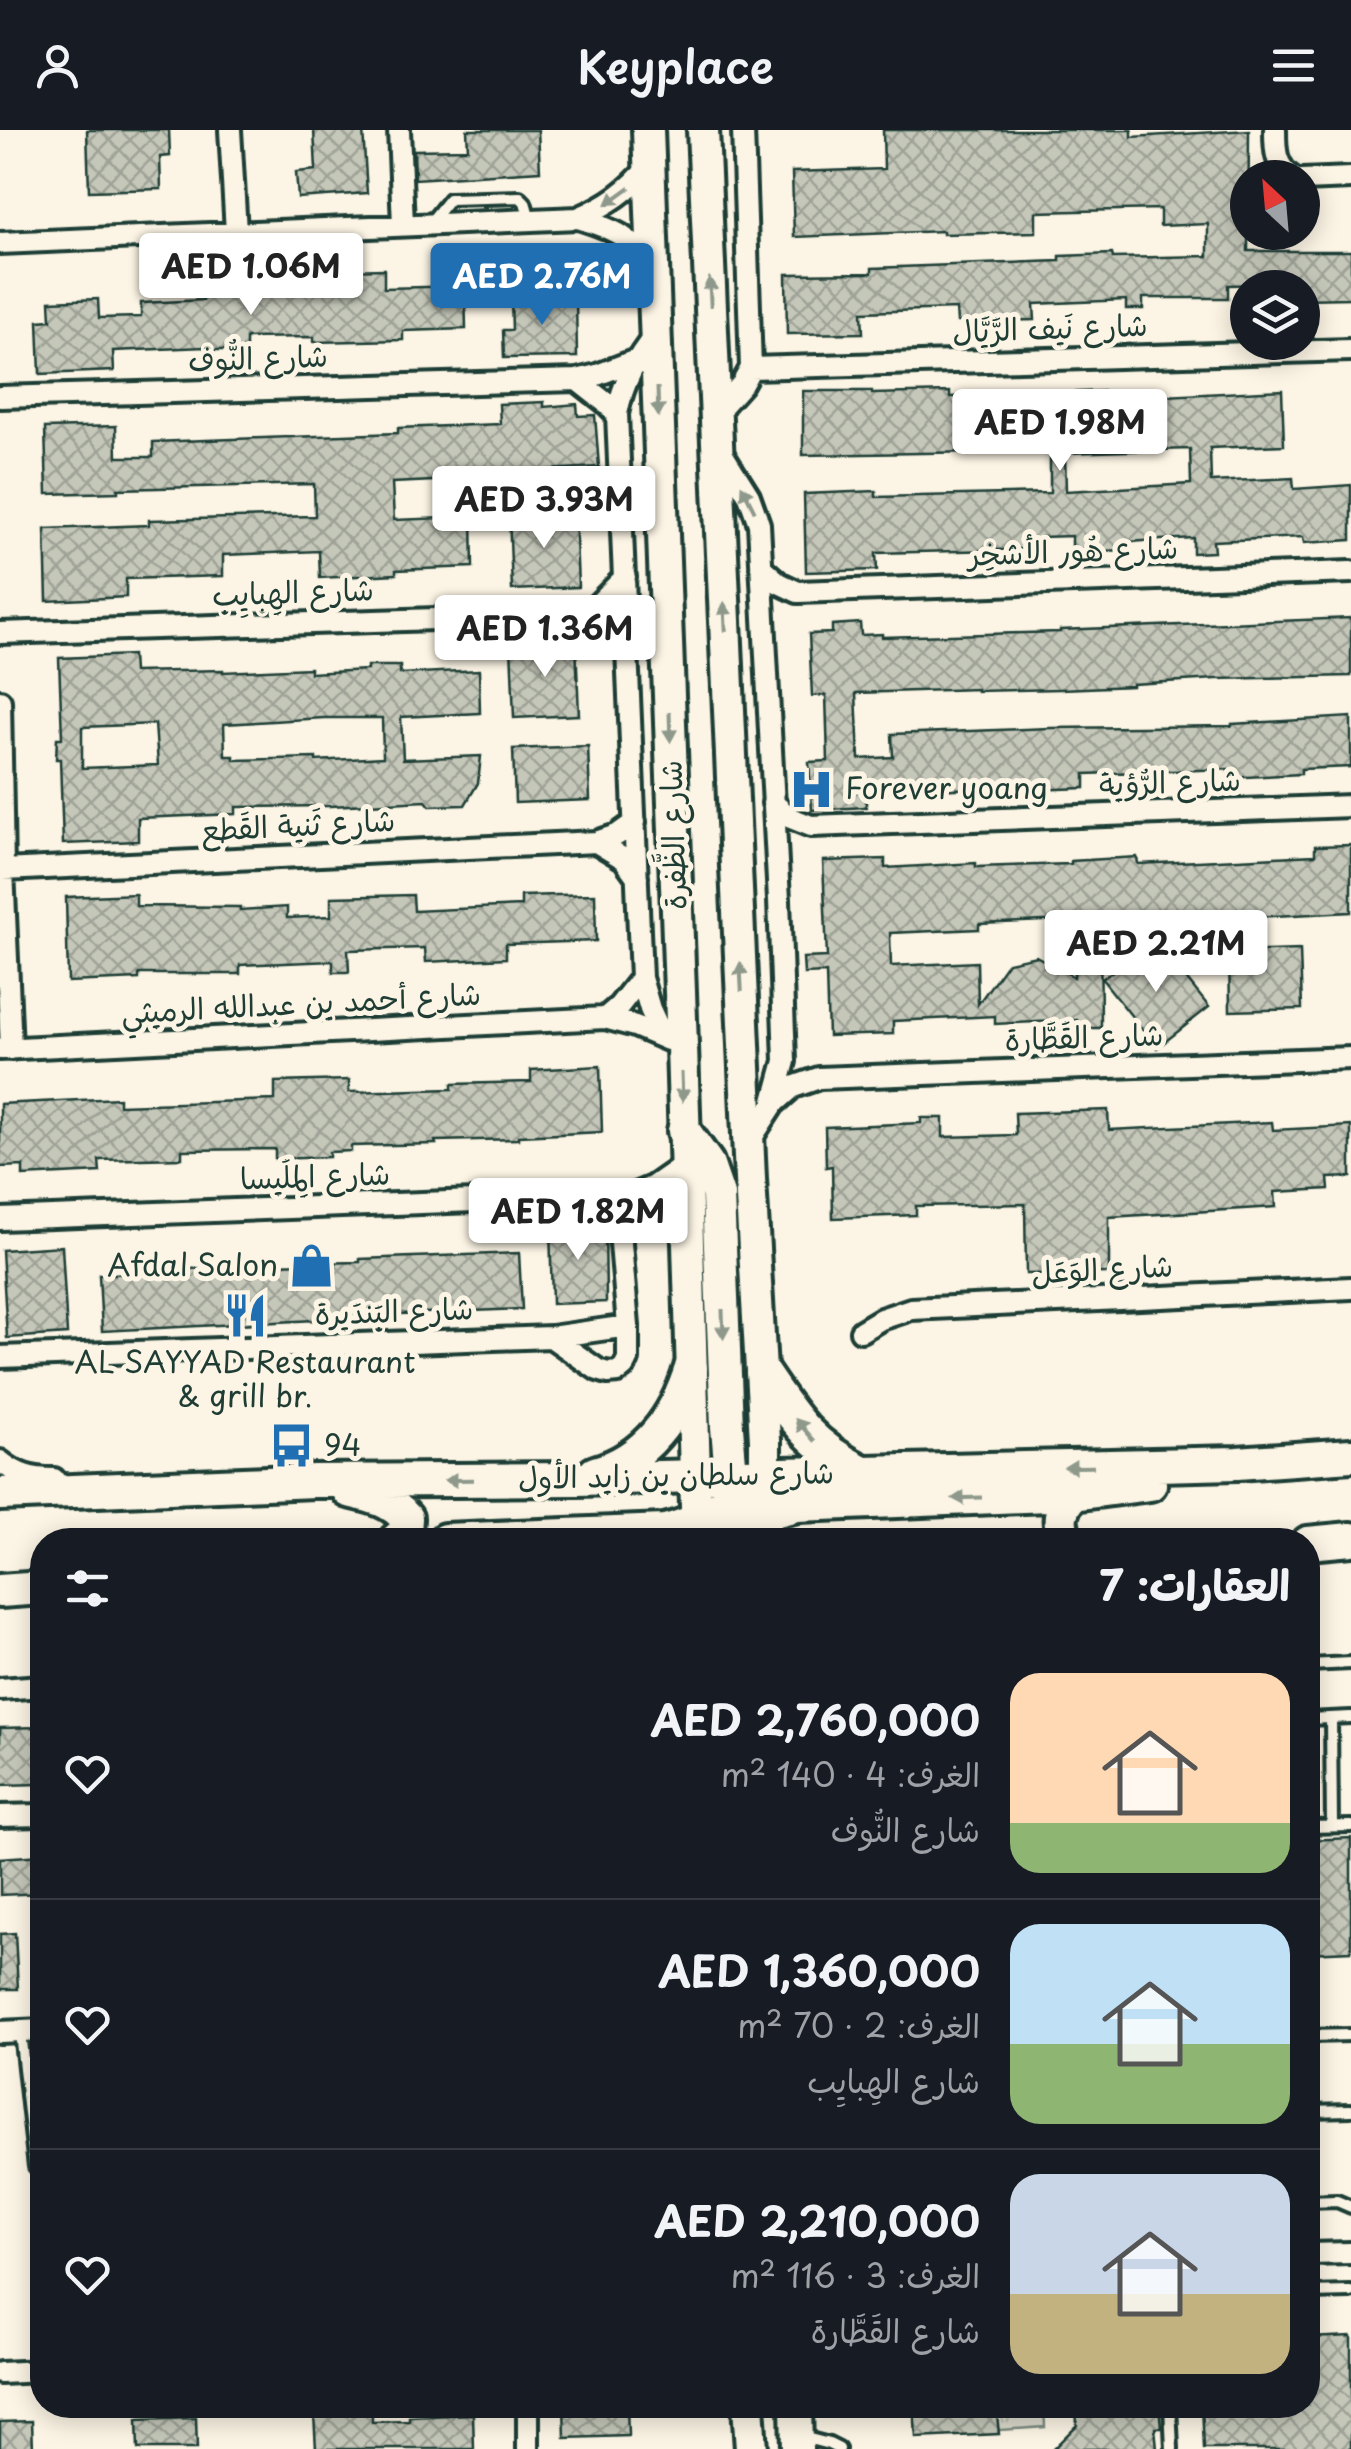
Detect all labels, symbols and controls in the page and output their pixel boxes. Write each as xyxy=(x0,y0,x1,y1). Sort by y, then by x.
text: Keyplace xyxy=(577,31,774,99)
icon: person xyxy=(30,38,85,93)
icon: menu xyxy=(1266,38,1321,93)
north arrow xyxy=(1230,160,1320,250)
map controls xyxy=(1230,160,1320,360)
one-way arrow xyxy=(605,186,631,206)
pin: AED 1.06M xyxy=(137,233,365,318)
text: AED 1.06M xyxy=(161,241,341,289)
pin: AED 2.76M xyxy=(428,243,656,328)
text: AED 2.76M xyxy=(453,251,631,299)
button: layers xyxy=(1230,270,1320,360)
one-way arrow xyxy=(702,276,718,308)
street label: شارع نَيف الرَّيَّال xyxy=(952,301,1148,353)
street label: شارع النُّوف xyxy=(187,332,329,382)
one-way arrow xyxy=(651,387,667,419)
pin: AED 1.98M xyxy=(946,389,1174,474)
text: AED 1.98M xyxy=(974,397,1146,445)
pin: AED 3.93M xyxy=(430,466,658,551)
text: AED 3.93M xyxy=(454,474,634,522)
one-way arrow xyxy=(740,483,757,512)
street label: شارع هُور الأشخِر xyxy=(964,523,1179,577)
street label: شارع الهِبايِب xyxy=(211,565,375,619)
pin: AED 1.36M xyxy=(431,595,659,680)
one-way arrow xyxy=(716,600,732,632)
text: AED 1.36M xyxy=(457,603,633,651)
one-way arrow xyxy=(662,712,678,744)
street label: شارع الرُّؤية xyxy=(1098,756,1242,806)
street label: شارع الظَّفرة xyxy=(646,759,698,911)
place label: Forever yoang xyxy=(845,764,1048,809)
hospital icon: Forever yoang xyxy=(788,765,836,813)
street label: شارع ثَنية القَطع xyxy=(200,796,396,852)
pin: AED 2.21M xyxy=(1042,910,1270,995)
text: AED 2.21M xyxy=(1066,918,1246,966)
one-way arrow xyxy=(733,960,749,992)
street label: شارع أحمد بن عبدالله الرميثي xyxy=(120,970,482,1039)
street label: شارع القَطَّارة xyxy=(1004,1010,1164,1062)
one-way arrow xyxy=(675,1071,691,1103)
street label: شارع المِلَيسا xyxy=(239,1149,391,1201)
pin: AED 1.82M xyxy=(464,1178,692,1263)
text: AED 1.82M xyxy=(491,1186,665,1234)
place label: Afdal Salon xyxy=(107,1241,278,1286)
street label: شارع الوَعَل xyxy=(1030,1241,1174,1295)
shop icon: Afdal Salon xyxy=(287,1242,335,1290)
street label: شارع البَندَيرة xyxy=(314,1284,474,1336)
restaurant icon: AL SAYYAD Restaurant & grill br. xyxy=(221,1292,269,1340)
one-way arrow xyxy=(715,1309,731,1341)
place label: AL SAYYAD Restaurant & grill br. xyxy=(75,1338,415,1417)
one-way arrow xyxy=(794,1418,816,1443)
place label: 94 xyxy=(324,1421,361,1466)
bus stop icon: 94 xyxy=(267,1422,315,1470)
street label: شارع سلطان بن زايد الأول xyxy=(518,1448,834,1500)
one-way arrow xyxy=(1062,1459,1094,1475)
one-way arrow xyxy=(442,1472,474,1488)
one-way arrow xyxy=(951,1490,983,1506)
text: العقارات: 7 xyxy=(1099,1552,1290,1615)
icon: filters xyxy=(60,1561,115,1616)
text: AED 2,760,000 xyxy=(650,1687,980,1750)
icon: home xyxy=(1090,1713,1210,1833)
icon: heart xyxy=(60,1746,115,1801)
text: الغرف: 4 · 140 m² xyxy=(721,1750,980,1798)
text: شارع النُّوف xyxy=(831,1805,980,1853)
text: AED 1,360,000 xyxy=(658,1938,980,2001)
icon: home xyxy=(1090,1964,1210,2084)
icon: heart xyxy=(60,1997,115,2052)
text: الغرف: 2 · 70 m² xyxy=(737,2001,980,2049)
text: شارع الهِبايِب xyxy=(807,2056,980,2104)
text: AED 2,210,000 xyxy=(654,2188,980,2251)
icon: home xyxy=(1090,2214,1210,2334)
icon: heart xyxy=(60,2247,115,2302)
text: الغرف: 3 · 116 m² xyxy=(730,2251,980,2299)
text: شارع القَطَّارة xyxy=(811,2306,980,2354)

